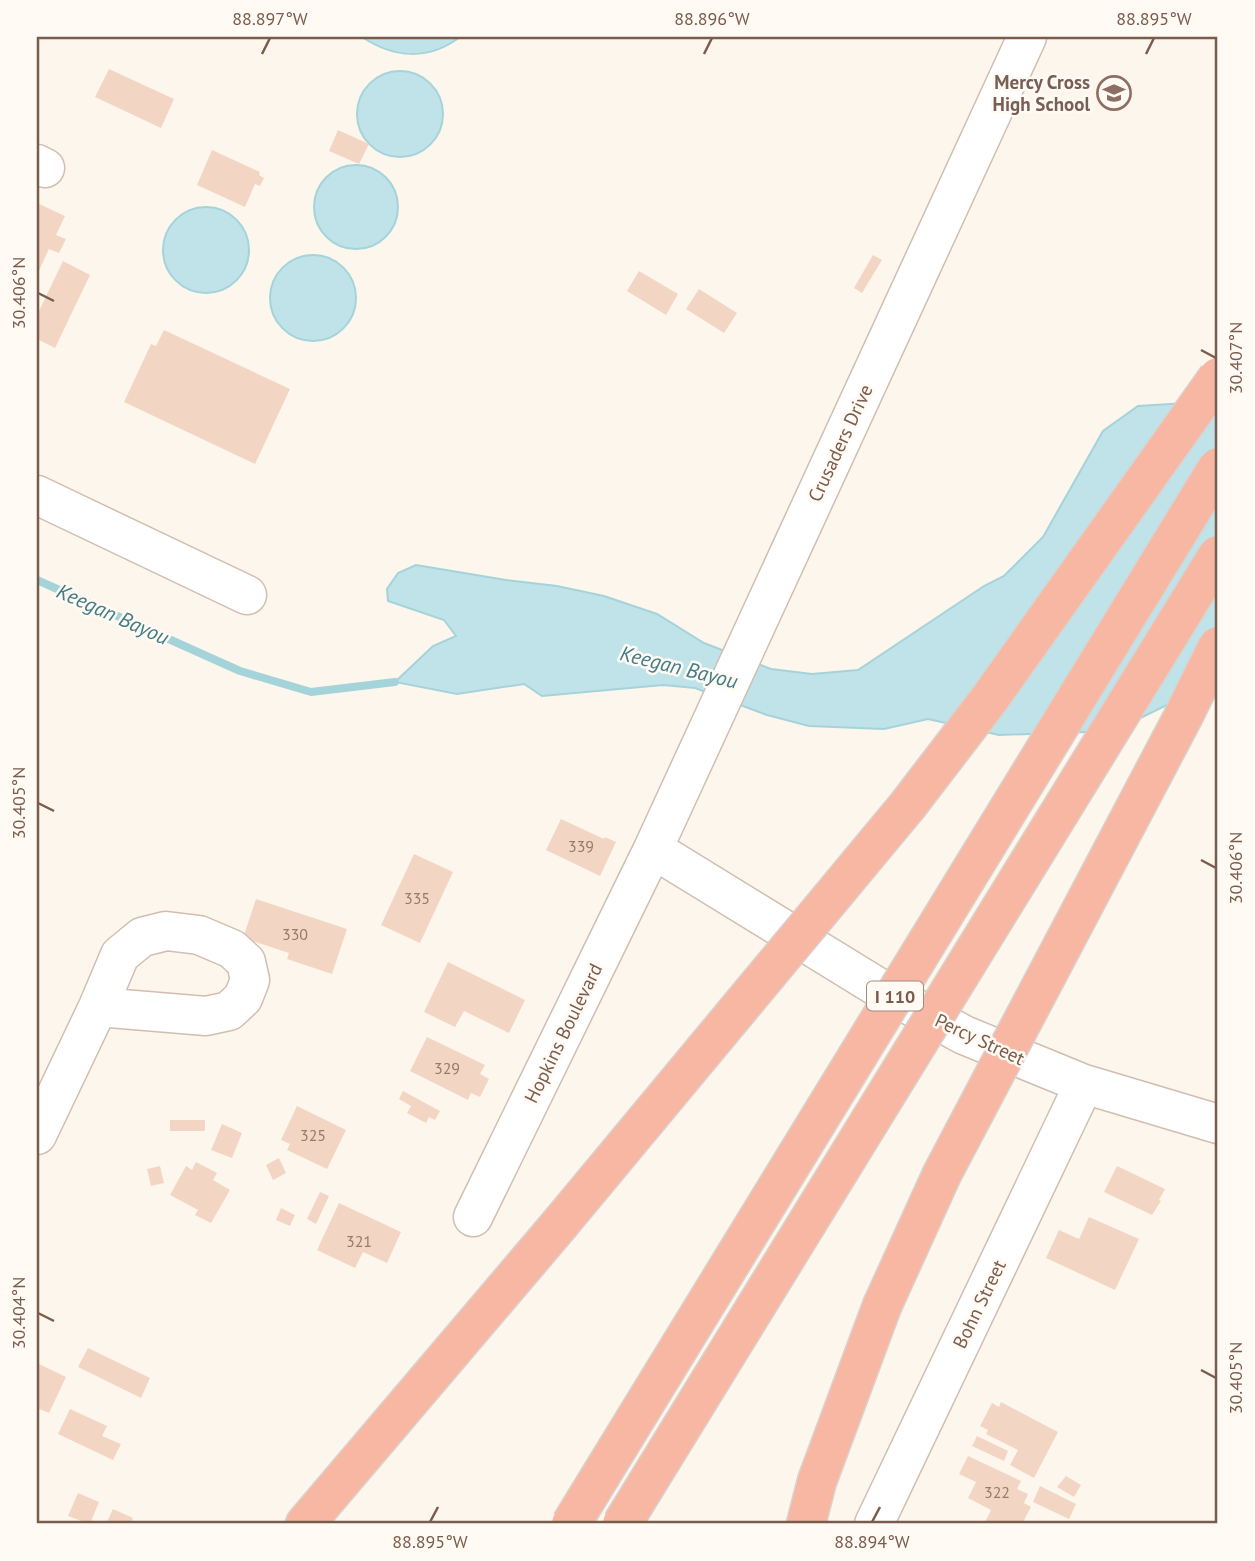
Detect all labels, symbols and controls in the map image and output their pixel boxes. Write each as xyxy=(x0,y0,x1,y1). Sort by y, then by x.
text: 88.897°W xyxy=(232,7,308,30)
text: 88.896°W xyxy=(674,7,750,30)
text: 88.895°W xyxy=(1116,7,1192,30)
place label: Mercy Cross High School xyxy=(993,70,1090,116)
school or university icon: Mercy Cross High School xyxy=(1095,74,1133,112)
text: 30.406°N xyxy=(7,257,30,329)
text: 30.407°N xyxy=(1224,322,1247,394)
street label: Crusaders Drive xyxy=(802,381,878,505)
water label: Keegan Bayou xyxy=(53,577,174,651)
water label: Keegan Bayou xyxy=(617,639,741,695)
text: 30.405°N xyxy=(7,767,30,839)
text: 30.406°N xyxy=(1224,832,1247,904)
house number: 339 xyxy=(568,836,594,856)
house number: 335 xyxy=(404,888,430,908)
house number: 330 xyxy=(282,924,308,944)
street label: Hopkins Boulevard xyxy=(519,959,607,1107)
road number: I 110 xyxy=(867,981,923,1010)
street label: Percy Street xyxy=(931,1008,1029,1070)
house number: 329 xyxy=(434,1058,460,1078)
house number: 325 xyxy=(300,1125,326,1145)
house number: 321 xyxy=(346,1231,372,1251)
street label: Bohn Street xyxy=(947,1255,1011,1352)
text: 30.404°N xyxy=(7,1277,30,1349)
text: 30.405°N xyxy=(1224,1342,1247,1414)
house number: 322 xyxy=(984,1482,1010,1502)
text: 88.895°W xyxy=(392,1530,468,1553)
text: 88.894°W xyxy=(834,1530,910,1553)

